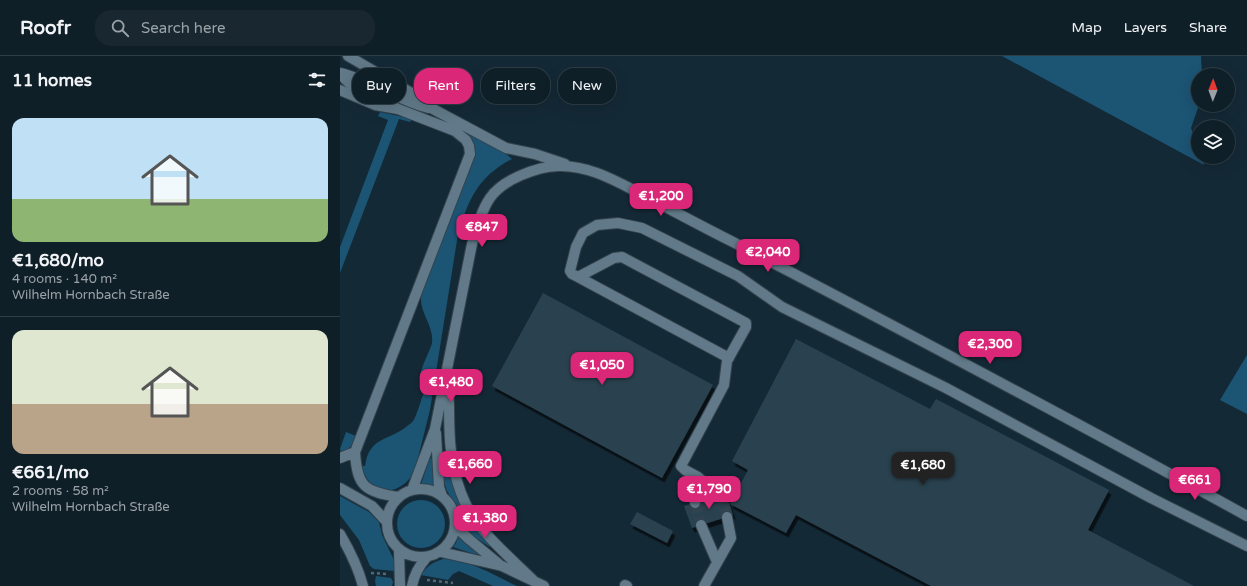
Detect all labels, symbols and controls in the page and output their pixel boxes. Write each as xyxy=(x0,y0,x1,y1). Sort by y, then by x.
search box xyxy=(95,10,375,46)
text: Roofr xyxy=(20,17,71,39)
icon: search xyxy=(109,17,131,39)
text: Search here xyxy=(141,19,225,37)
text: Map xyxy=(1072,19,1102,36)
text: Layers xyxy=(1124,19,1167,36)
text: Share xyxy=(1189,19,1227,36)
chip: Buy xyxy=(352,68,406,104)
chip: Rent xyxy=(414,68,473,104)
chip: Filters xyxy=(481,68,550,104)
chip: New xyxy=(558,68,616,104)
north arrow xyxy=(1191,68,1235,112)
map controls xyxy=(1191,68,1235,164)
icon: filters xyxy=(306,69,328,91)
text: 11 homes xyxy=(12,70,92,91)
button: layers xyxy=(1191,120,1235,164)
icon: home xyxy=(134,144,206,216)
pin: €1,200 xyxy=(628,183,694,217)
text: €1,200 xyxy=(639,188,683,204)
pin: €847 xyxy=(458,214,506,248)
text: €847 xyxy=(465,219,499,235)
pin: €2,040 xyxy=(735,239,801,273)
text: €2,040 xyxy=(746,244,790,260)
text: €1,680/mo xyxy=(12,250,104,271)
text: 4 rooms · 140 m² xyxy=(12,271,117,287)
text: Wilhelm Hornbach Straße xyxy=(12,287,170,303)
pin: €2,300 xyxy=(957,331,1023,365)
text: €2,300 xyxy=(968,336,1012,352)
pin: €1,050 xyxy=(569,352,635,386)
icon: home xyxy=(134,356,206,428)
text: €1,050 xyxy=(580,357,624,373)
pin: €1,480 xyxy=(418,369,484,403)
text: €1,480 xyxy=(429,374,473,390)
pin: €1,660 xyxy=(437,451,503,485)
pin: €1,680 xyxy=(890,452,956,486)
text: €1,660 xyxy=(448,456,492,472)
text: €1,680 xyxy=(901,457,945,473)
text: €661/mo xyxy=(12,462,89,483)
pin: €661 xyxy=(1171,467,1219,501)
text: €661 xyxy=(1178,472,1212,488)
pin: €1,790 xyxy=(676,476,742,510)
text: €1,790 xyxy=(687,481,731,497)
text: 2 rooms · 58 m² xyxy=(12,483,109,499)
text: Wilhelm Hornbach Straße xyxy=(12,499,170,515)
pin: €1,380 xyxy=(452,505,518,539)
text: €1,380 xyxy=(463,510,507,526)

